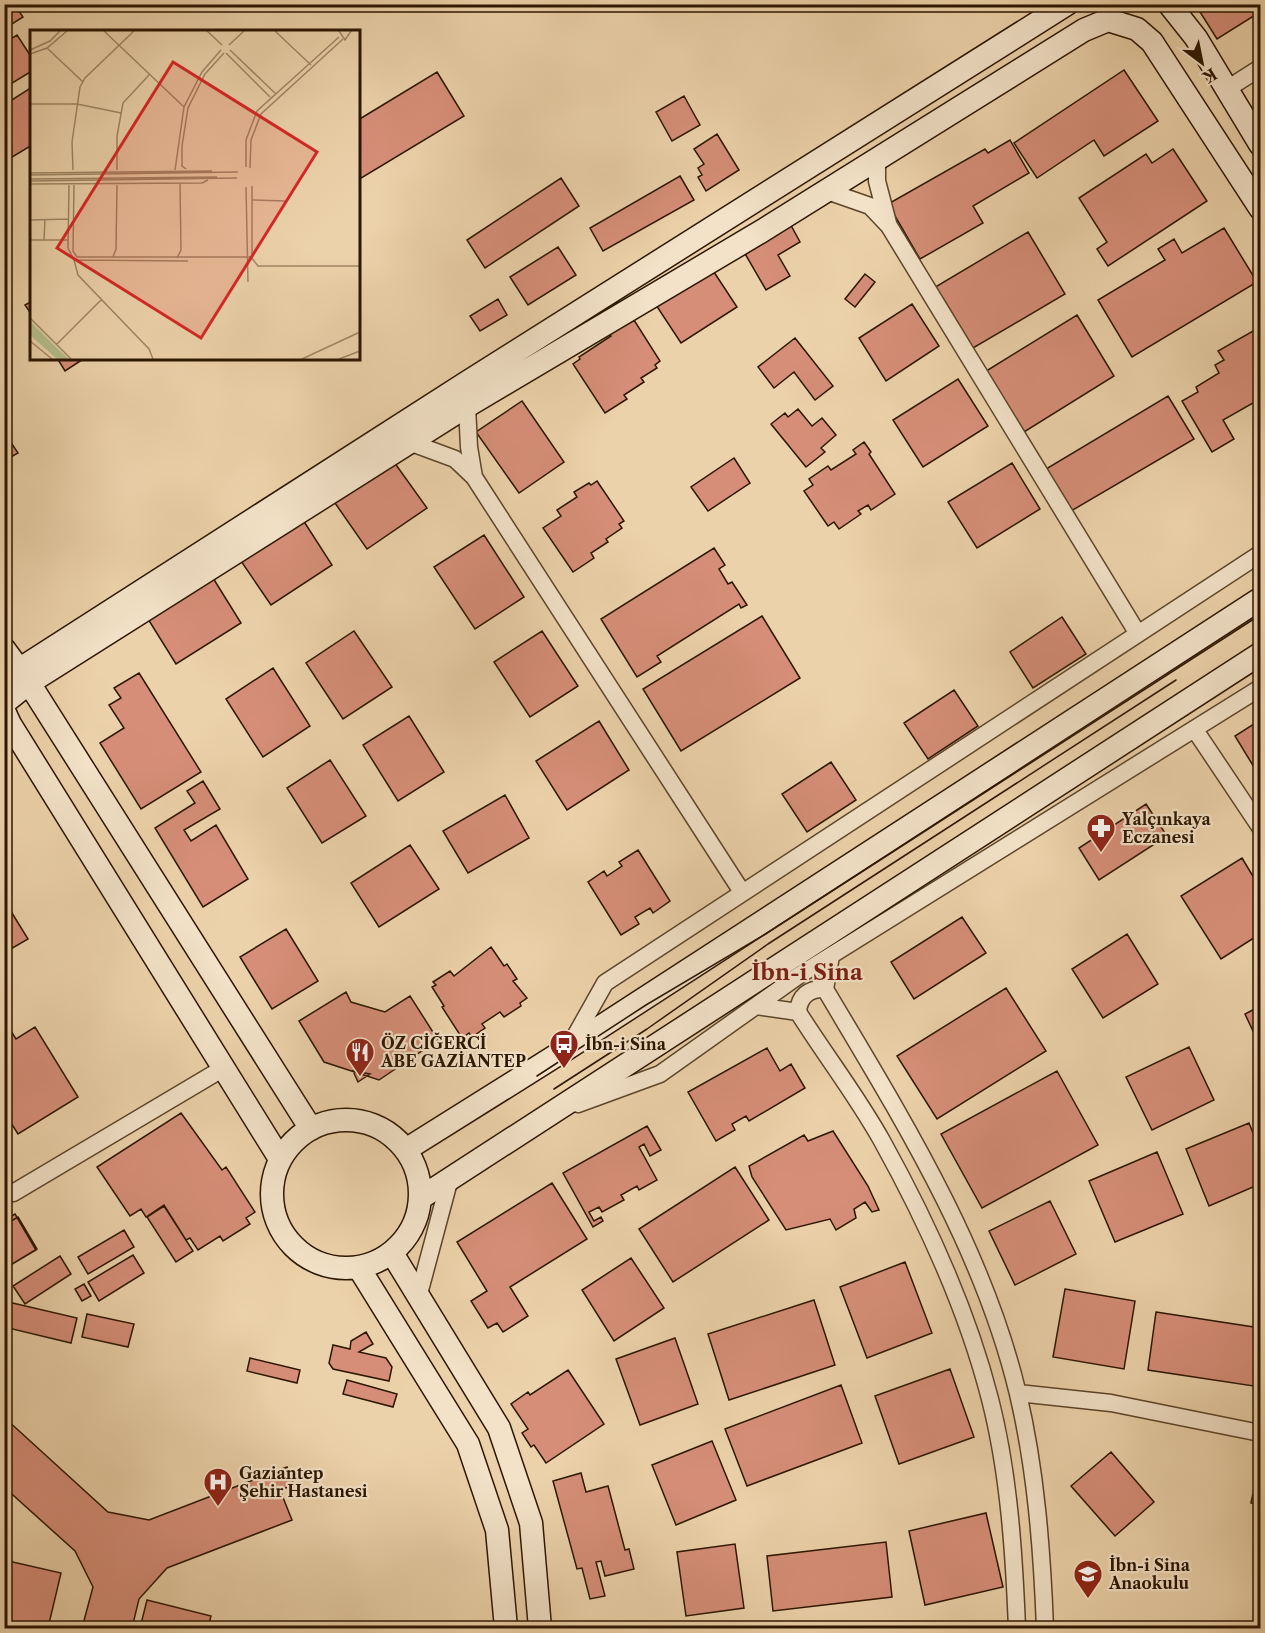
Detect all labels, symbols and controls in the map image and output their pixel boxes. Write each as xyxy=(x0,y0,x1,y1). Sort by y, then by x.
inset map xyxy=(30,30,360,360)
north arrow xyxy=(1172,33,1232,93)
text: K xyxy=(1198,64,1221,88)
place label: Yalçınkaya Eczanesi xyxy=(1121,809,1212,847)
pharmacy icon: Yalçınkaya Eczanesi xyxy=(1085,812,1117,854)
district label: İbn-i Sina xyxy=(751,959,863,986)
bus stop icon: İbn-i Sina xyxy=(548,1028,580,1070)
place label: ÖZ CİĞERCİ ABE GAZİANTEP xyxy=(380,1032,526,1071)
place label: İbn-i Sina xyxy=(585,1034,667,1054)
restaurant icon: ÖZ CİĞERCİ ABE GAZİANTEP xyxy=(344,1036,376,1078)
place label: Gaziantep Şehir Hastanesi xyxy=(239,1463,368,1501)
hospital icon: Gaziantep Şehir Hastanesi xyxy=(202,1466,234,1508)
place label: İbn-i Sina Anaokulu xyxy=(1108,1555,1191,1593)
school or university icon: İbn-i Sina Anaokulu xyxy=(1072,1558,1104,1600)

